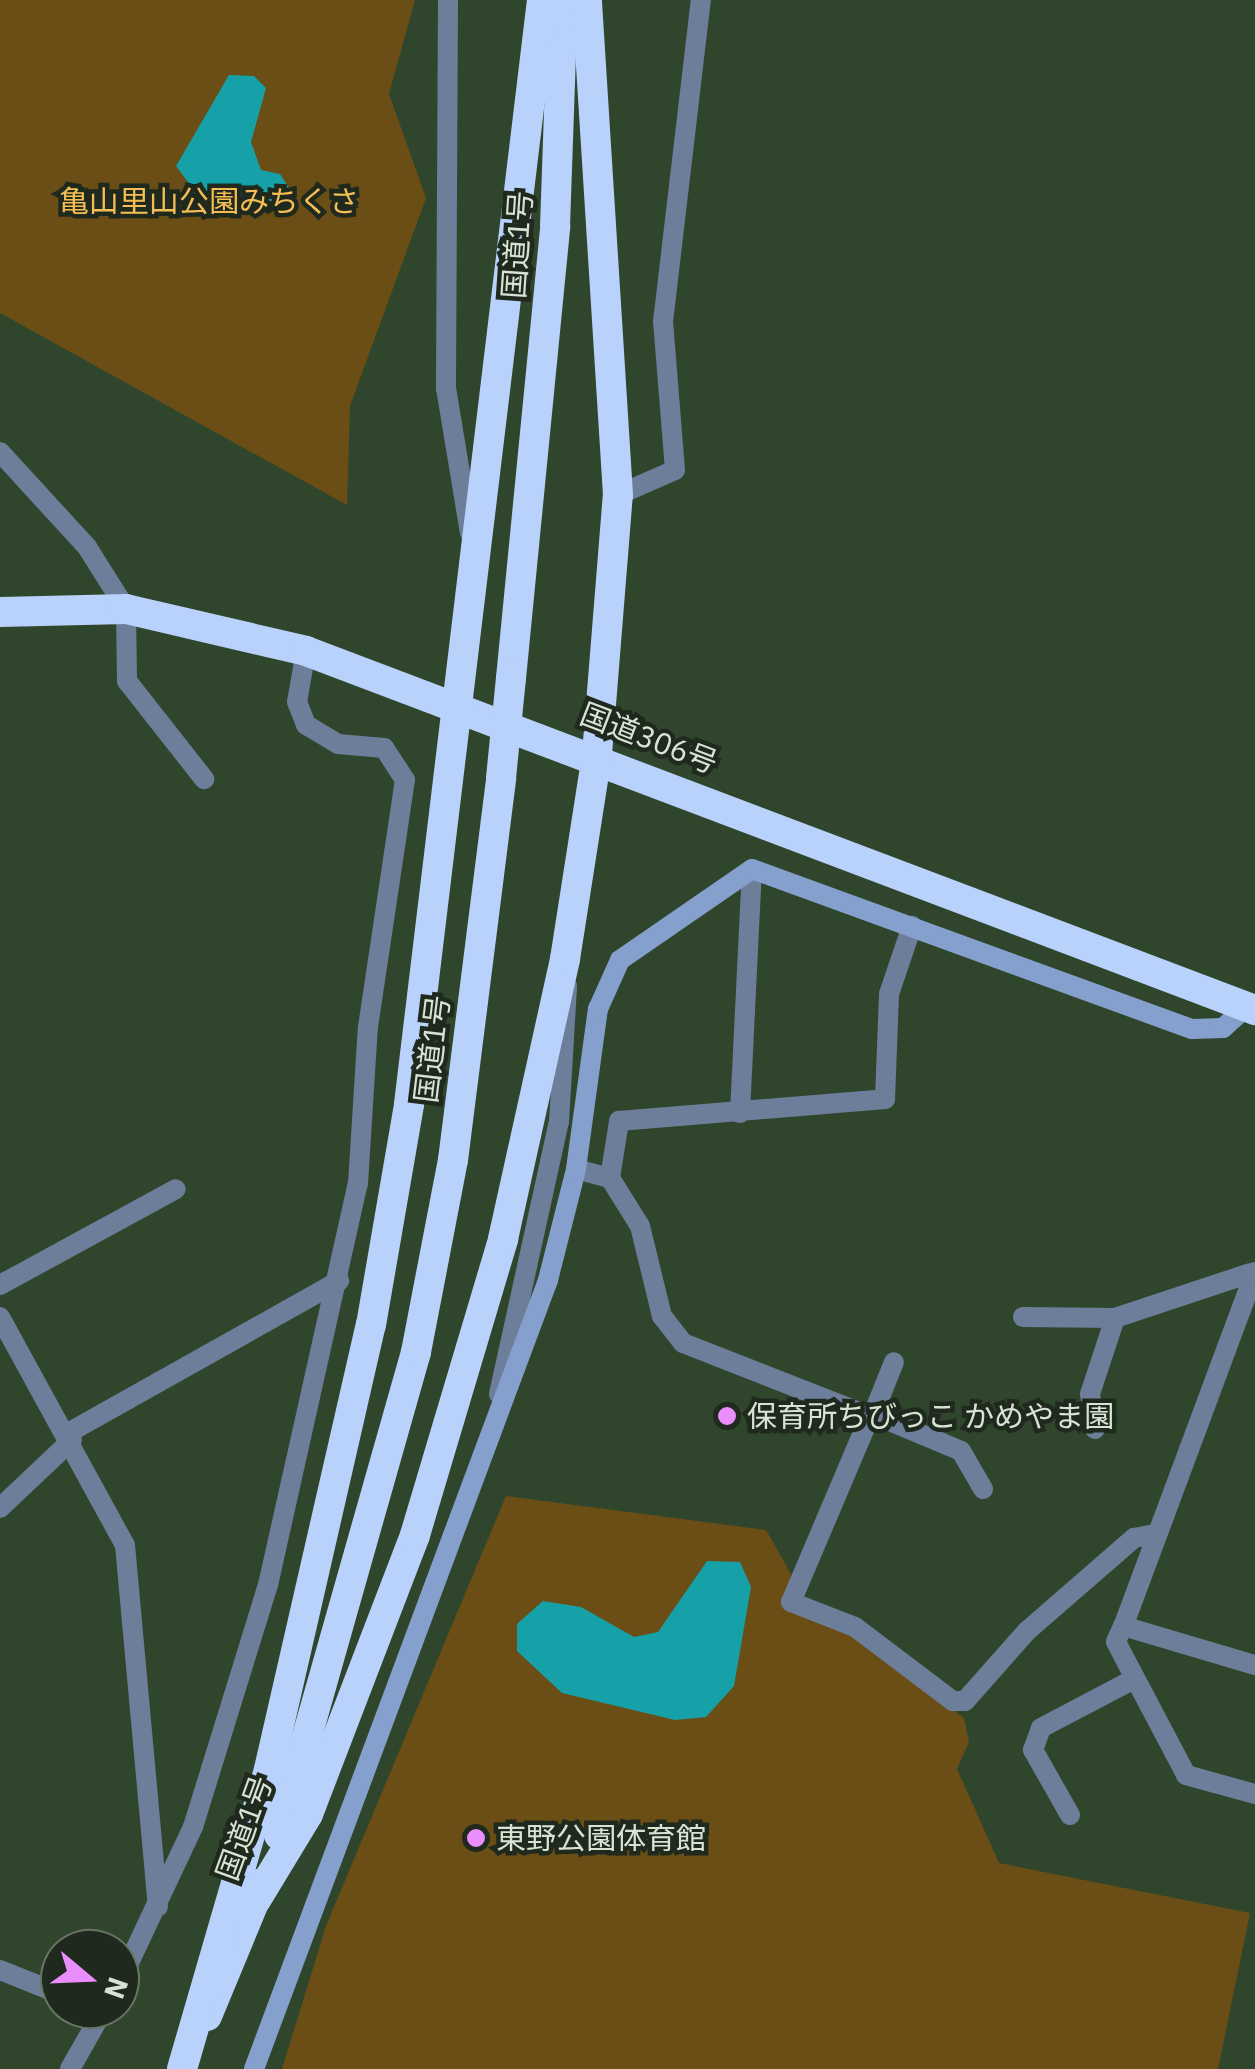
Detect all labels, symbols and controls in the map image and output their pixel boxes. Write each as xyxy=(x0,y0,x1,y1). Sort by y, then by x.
park label: 亀山里山公園みちくさ xyxy=(59,183,359,219)
street label: 国道1号 xyxy=(495,190,539,300)
street label: 国道306号 xyxy=(575,695,723,781)
street label: 国道1号 xyxy=(408,993,456,1105)
place label: 保育所ちびっこ かめやま園 xyxy=(747,1398,1114,1434)
marker: 保育所ちびっこ かめやま園 xyxy=(716,1405,738,1427)
street label: 国道1号 xyxy=(209,1771,279,1885)
place label: 東野公園体育館 xyxy=(496,1820,706,1856)
marker: 東野公園体育館 xyxy=(465,1827,487,1849)
north arrow xyxy=(40,1929,140,2029)
text: N xyxy=(96,1973,138,2004)

